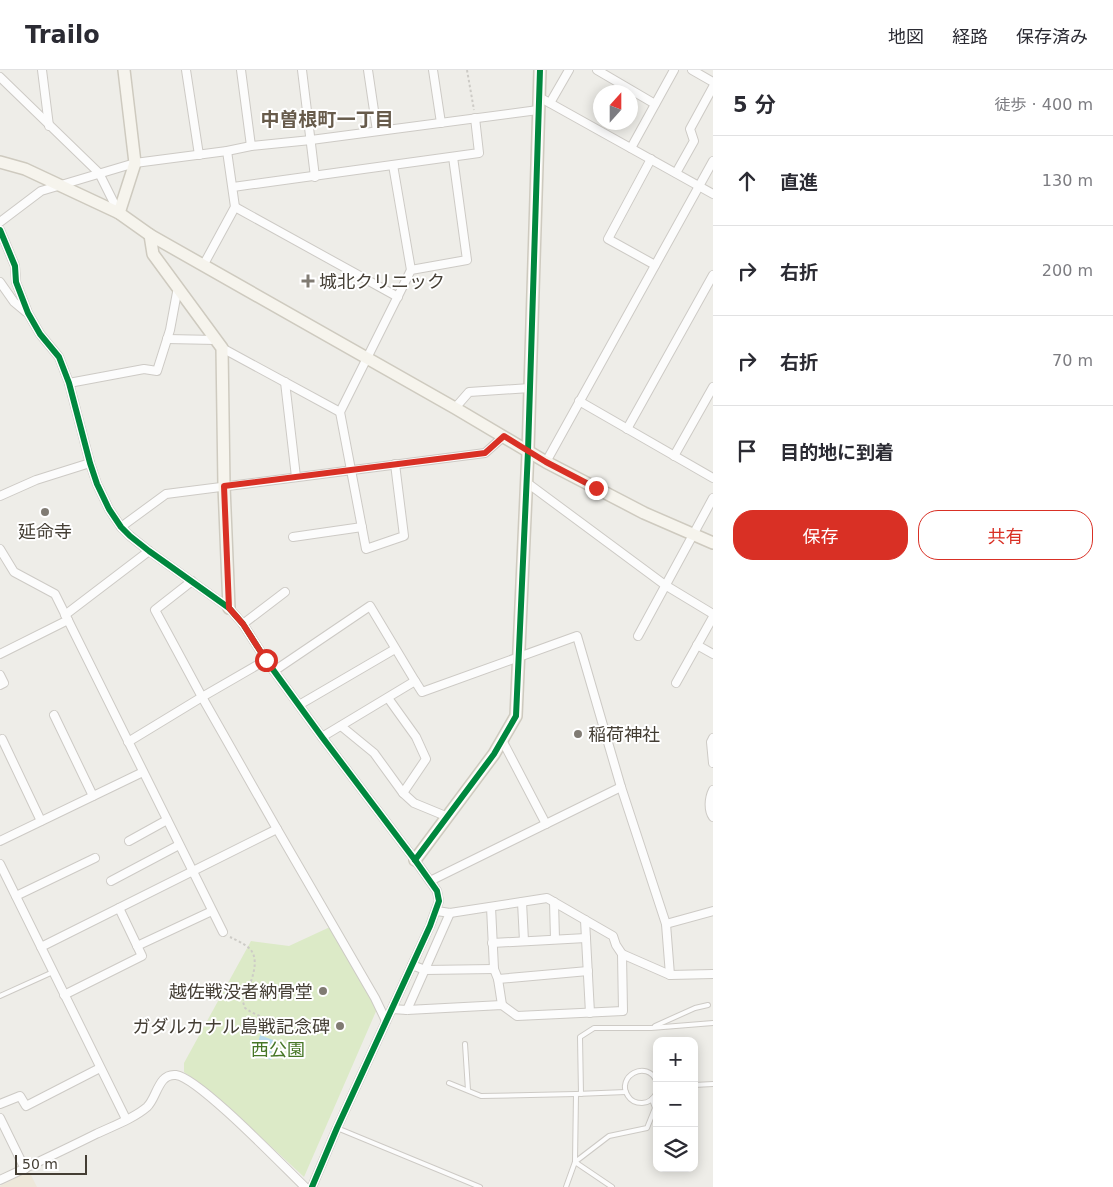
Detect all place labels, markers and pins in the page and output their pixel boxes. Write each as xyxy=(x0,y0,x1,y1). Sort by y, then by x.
place label: 城北クリニック xyxy=(319,271,445,292)
marker: 城北クリニック xyxy=(301,274,315,288)
marker: 延命寺 xyxy=(39,506,51,518)
place label: 延命寺 xyxy=(18,521,72,542)
place label: 稲荷神社 xyxy=(588,724,660,745)
marker: 稲荷神社 xyxy=(572,728,584,740)
place label: 越佐戦没者納骨堂 xyxy=(169,981,313,1002)
marker: 越佐戦没者納骨堂 xyxy=(317,985,329,997)
place label: ガダルカナル島戦記念碑 xyxy=(133,1016,330,1037)
marker: ガダルカナル島戦記念碑 xyxy=(334,1020,346,1032)

